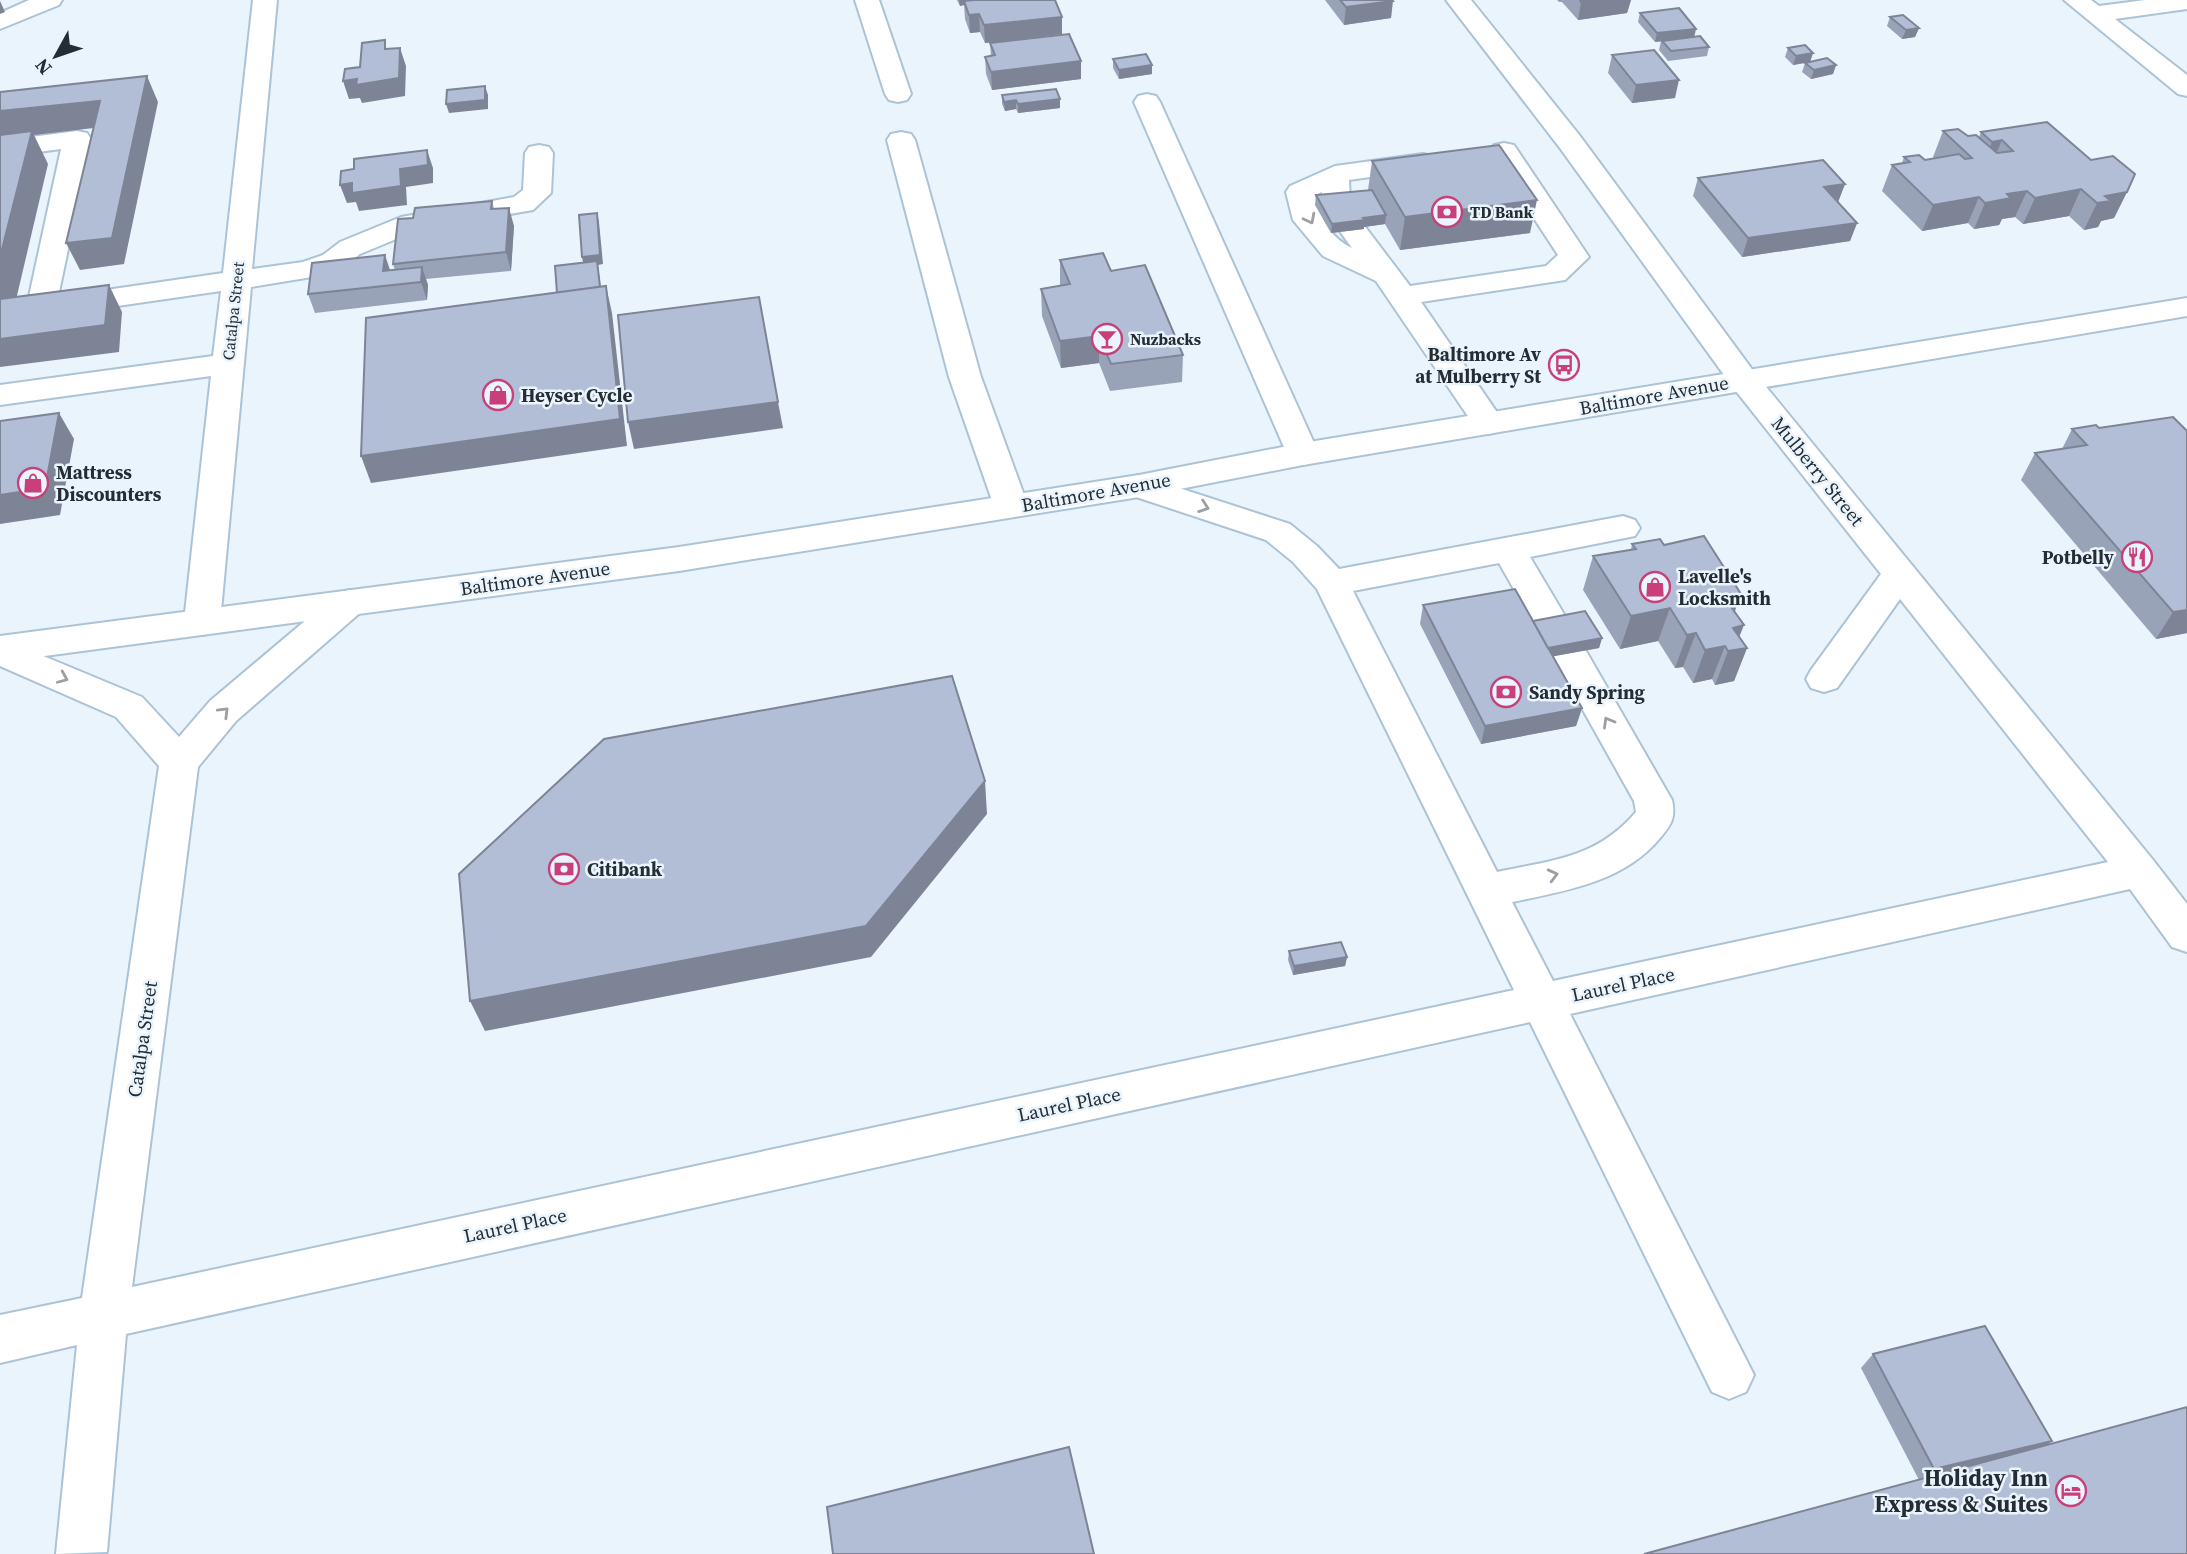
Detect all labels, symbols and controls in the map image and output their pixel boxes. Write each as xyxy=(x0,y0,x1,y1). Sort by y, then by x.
north arrow xyxy=(21,21,91,91)
text: N xyxy=(28,53,57,81)
bank icon: TD Bank xyxy=(1430,195,1464,229)
place label: TD Bank xyxy=(1470,201,1534,223)
one-way arrow xyxy=(1301,211,1315,224)
street label: Catalpa Street xyxy=(217,260,249,361)
bar icon: Nuzbacks xyxy=(1090,322,1124,356)
place label: Nuzbacks xyxy=(1130,328,1201,350)
place label: Baltimore Av at Mulberry St xyxy=(1415,341,1541,389)
bus stop icon: Baltimore Av at Mulberry St xyxy=(1547,348,1581,382)
street label: Baltimore Avenue xyxy=(1577,369,1731,421)
shop icon: Heyser Cycle xyxy=(481,378,515,412)
place label: Heyser Cycle xyxy=(521,382,633,408)
street label: Mulberry Street xyxy=(1766,411,1871,532)
place label: Mattress Discounters xyxy=(56,459,162,507)
shop icon: Mattress Discounters xyxy=(16,466,50,500)
street label: Baltimore Avenue xyxy=(1019,466,1173,518)
one-way arrow xyxy=(1198,499,1210,514)
restaurant icon: Potbelly xyxy=(2120,540,2154,574)
place label: Potbelly xyxy=(2042,544,2115,570)
street label: Baltimore Avenue xyxy=(458,555,612,601)
place label: Lavelle's Locksmith xyxy=(1678,563,1771,611)
shop icon: Lavelle's Locksmith xyxy=(1638,570,1672,604)
one-way arrow xyxy=(56,670,68,684)
bank icon: Sandy Spring xyxy=(1489,675,1523,709)
place label: Sandy Spring xyxy=(1529,679,1646,705)
one-way arrow xyxy=(215,707,228,720)
one-way arrow xyxy=(1604,717,1617,730)
bank icon: Citibank xyxy=(547,852,581,886)
place label: Citibank xyxy=(587,856,663,882)
one-way arrow xyxy=(1547,869,1559,883)
street label: Laurel Place xyxy=(1569,960,1677,1008)
street label: Catalpa Street xyxy=(121,978,163,1099)
street label: Laurel Place xyxy=(1015,1080,1123,1128)
street label: Laurel Place xyxy=(461,1201,569,1249)
place label: Holiday Inn Express & Suites xyxy=(1874,1462,2048,1520)
hotel icon: Holiday Inn Express & Suites xyxy=(2054,1474,2088,1508)

